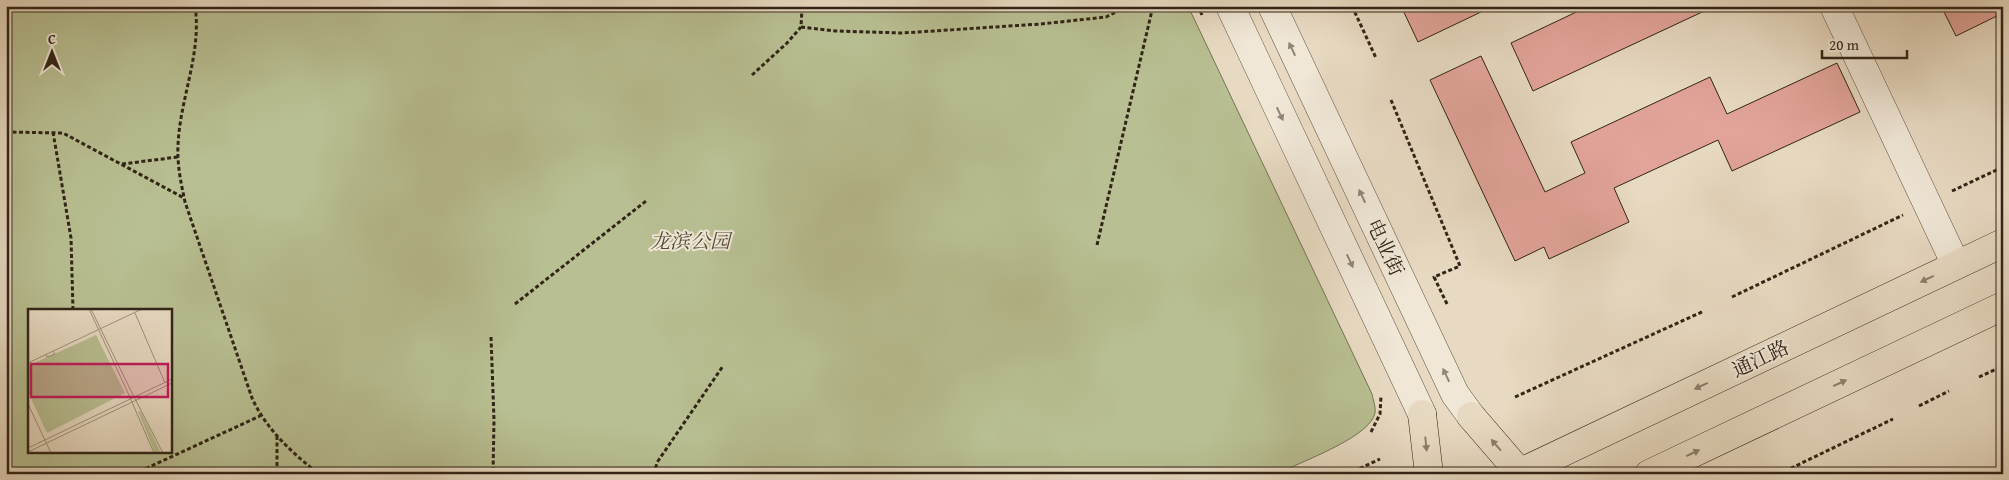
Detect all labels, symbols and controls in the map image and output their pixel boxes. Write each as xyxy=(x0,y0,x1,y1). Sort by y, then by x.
north arrow xyxy=(28,28,78,78)
scale bar xyxy=(1822,28,1906,60)
text: С xyxy=(48,29,56,49)
text: 20 m xyxy=(1829,34,1860,55)
one-way arrow xyxy=(1288,42,1296,56)
one-way arrow xyxy=(1277,107,1285,121)
one-way arrow xyxy=(1357,189,1365,203)
street label: 电业街 xyxy=(1360,214,1412,280)
park label: 龙滨公园 xyxy=(650,226,733,255)
one-way arrow xyxy=(1346,254,1354,268)
one-way arrow xyxy=(1920,275,1934,283)
inset map xyxy=(28,309,171,452)
street label: 通江路 xyxy=(1727,332,1793,384)
one-way arrow xyxy=(1442,368,1450,382)
one-way arrow xyxy=(1833,379,1847,387)
one-way arrow xyxy=(1694,382,1708,390)
one-way arrow xyxy=(1422,436,1430,452)
one-way arrow xyxy=(1491,439,1502,451)
one-way arrow xyxy=(1686,449,1700,457)

